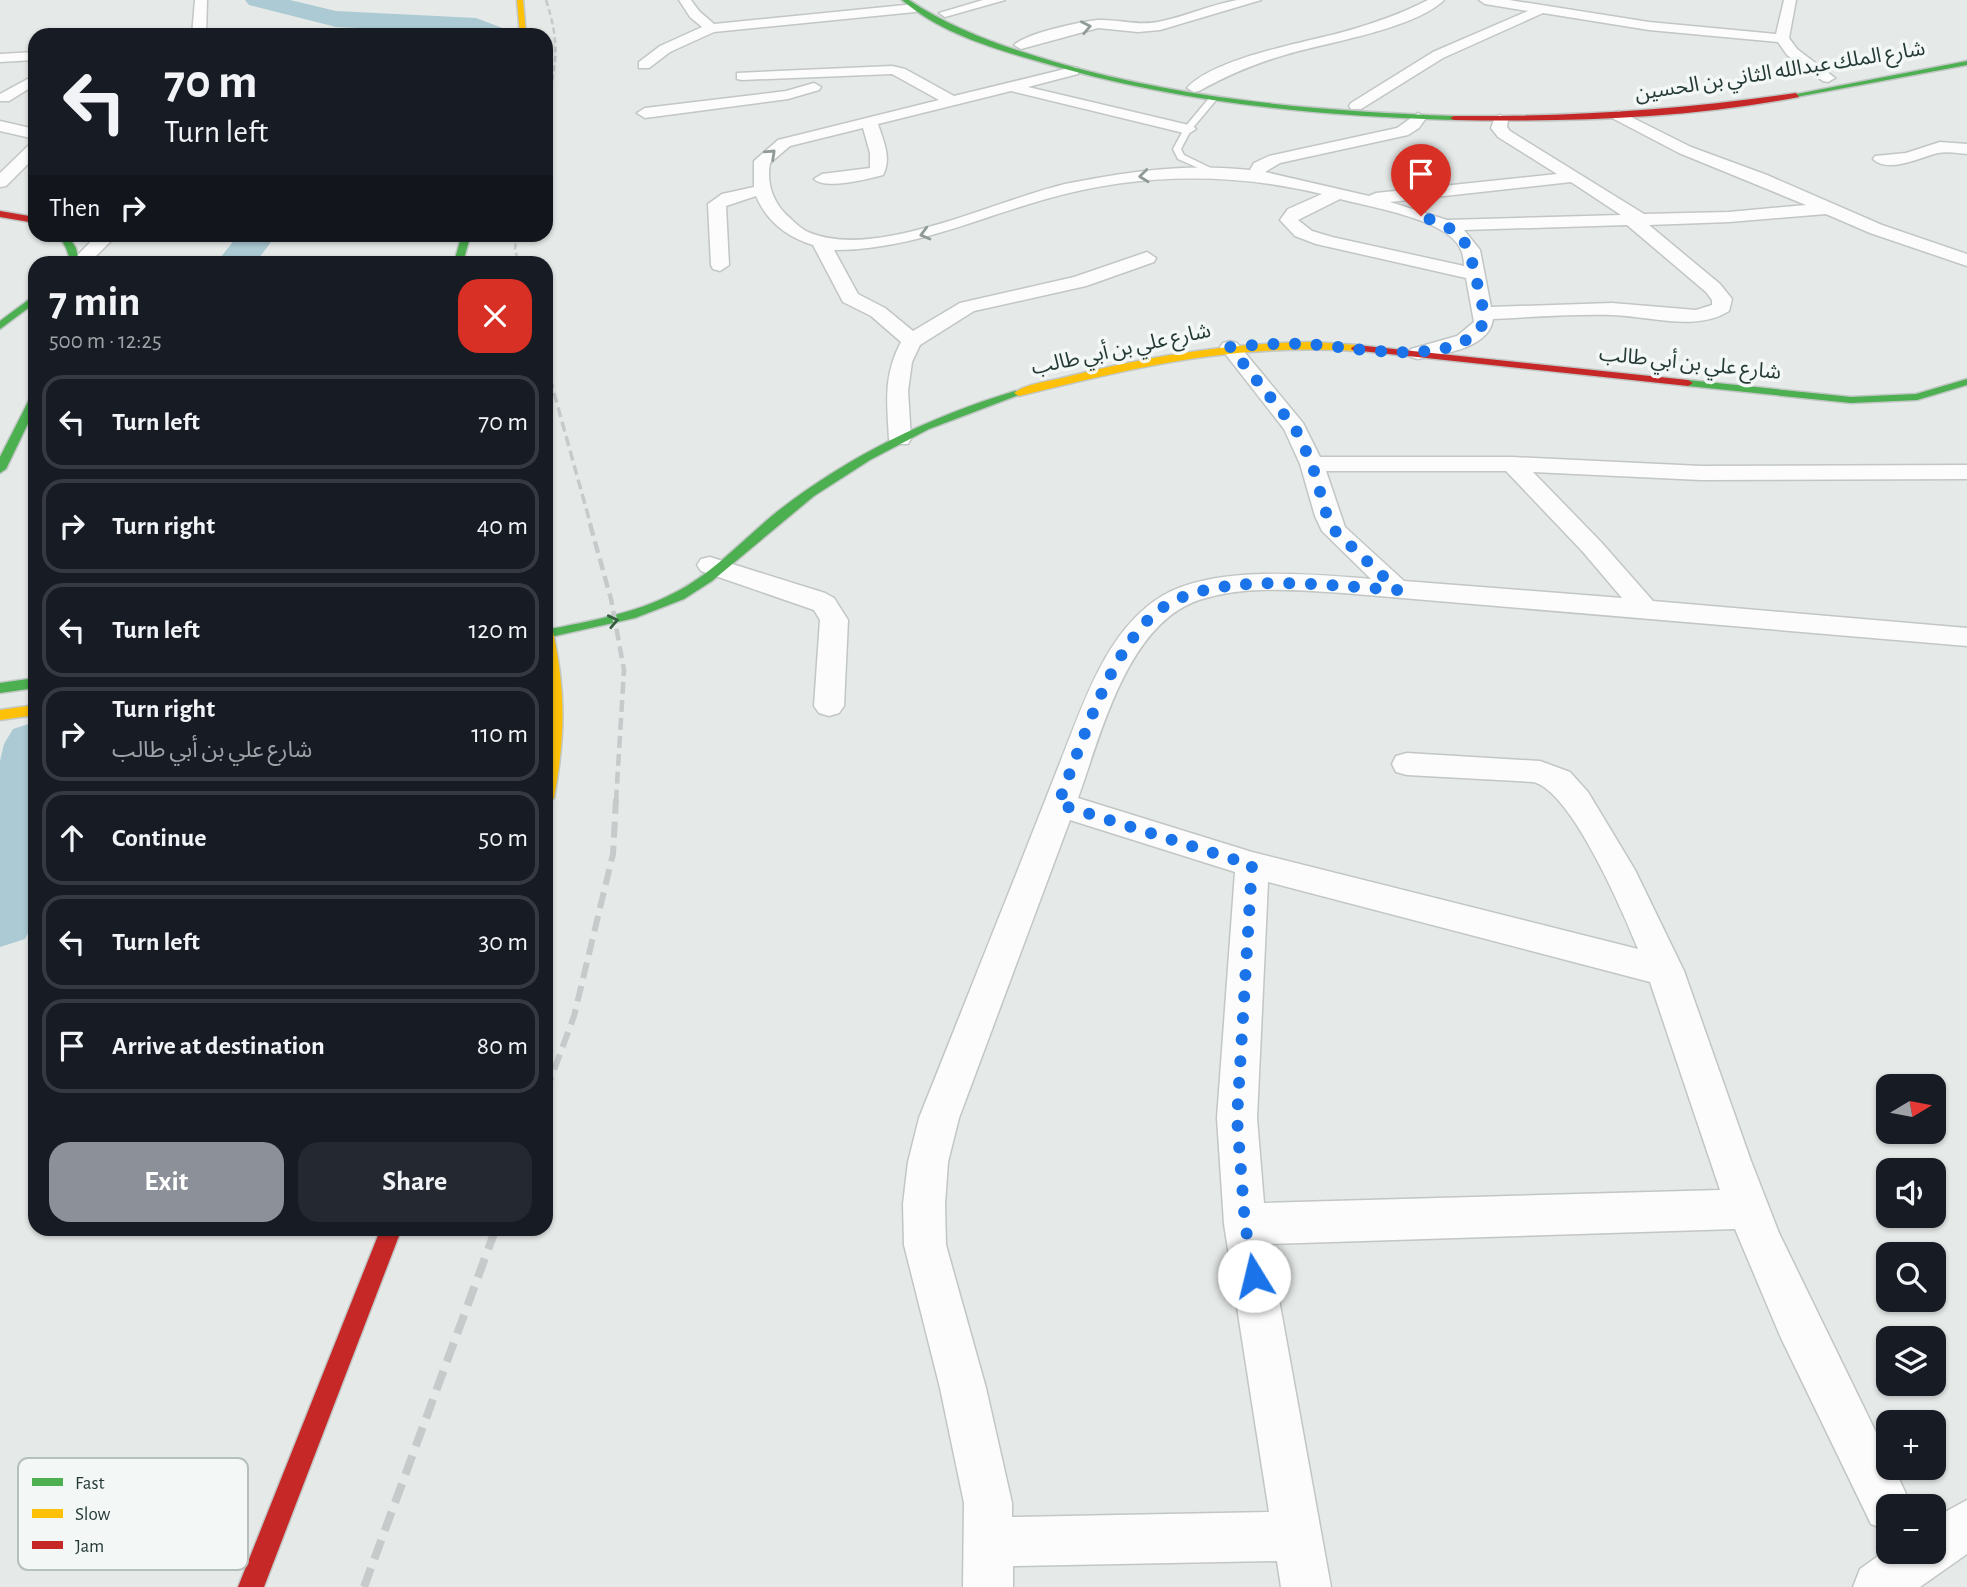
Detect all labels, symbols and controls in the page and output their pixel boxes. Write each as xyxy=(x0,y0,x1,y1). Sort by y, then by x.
one-way arrow xyxy=(1080,20,1092,35)
street label: شارع الملك عبدالله الثاني بن الحسين xyxy=(1633,38,1927,109)
icon: left xyxy=(49,56,140,147)
text: 70 m xyxy=(164,58,258,107)
text: Turn left xyxy=(164,116,268,148)
pin xyxy=(1391,144,1451,216)
one-way arrow xyxy=(762,150,775,162)
icon: arrive xyxy=(1402,155,1440,193)
one-way arrow xyxy=(1138,169,1149,184)
icon: right xyxy=(114,189,152,227)
text: Then xyxy=(49,195,100,221)
one-way arrow xyxy=(919,226,931,241)
button: close xyxy=(458,279,532,353)
text: 7 min xyxy=(49,281,141,323)
street label: شارع علي بن أبي طالب xyxy=(1029,317,1214,383)
text: 500 m · 12:25 xyxy=(49,330,162,353)
street label: شارع علي بن أبي طالب xyxy=(1597,340,1782,388)
icon: left xyxy=(53,403,91,441)
text: Turn left xyxy=(112,409,200,435)
text: 70 m xyxy=(478,409,528,435)
icon: right xyxy=(53,507,91,545)
text: Turn right xyxy=(112,513,215,539)
text: 40 m xyxy=(477,513,528,539)
icon: left xyxy=(53,611,91,649)
one-way arrow xyxy=(607,614,619,629)
text: Turn left xyxy=(112,617,200,643)
text: 120 m xyxy=(468,617,528,643)
text: Turn right xyxy=(112,696,215,722)
icon: right xyxy=(53,715,91,753)
text: 110 m xyxy=(471,721,528,747)
text: شارع علي بن أبي طالب xyxy=(112,739,312,762)
icon: ahead xyxy=(53,819,91,857)
text: Continue xyxy=(112,825,207,851)
text: 50 m xyxy=(478,825,528,851)
icon: left xyxy=(53,923,91,961)
text: Turn left xyxy=(112,929,200,955)
text: 30 m xyxy=(478,929,528,955)
icon: arrive xyxy=(53,1027,91,1065)
text: Arrive at destination xyxy=(112,1033,325,1059)
text: 80 m xyxy=(477,1033,528,1059)
north arrow xyxy=(1876,1074,1946,1144)
map controls xyxy=(1876,1074,1946,1564)
button: Exit xyxy=(49,1142,284,1222)
button: Share xyxy=(298,1142,532,1222)
button: sound xyxy=(1876,1158,1946,1228)
position arrow xyxy=(1217,1239,1291,1313)
button: search xyxy=(1876,1242,1946,1312)
button: layers xyxy=(1876,1326,1946,1396)
button: + xyxy=(1876,1410,1946,1480)
legend xyxy=(18,1458,248,1570)
text: Fast xyxy=(75,1474,105,1493)
button: − xyxy=(1876,1494,1946,1564)
text: Slow xyxy=(75,1505,111,1524)
text: Jam xyxy=(75,1537,104,1556)

